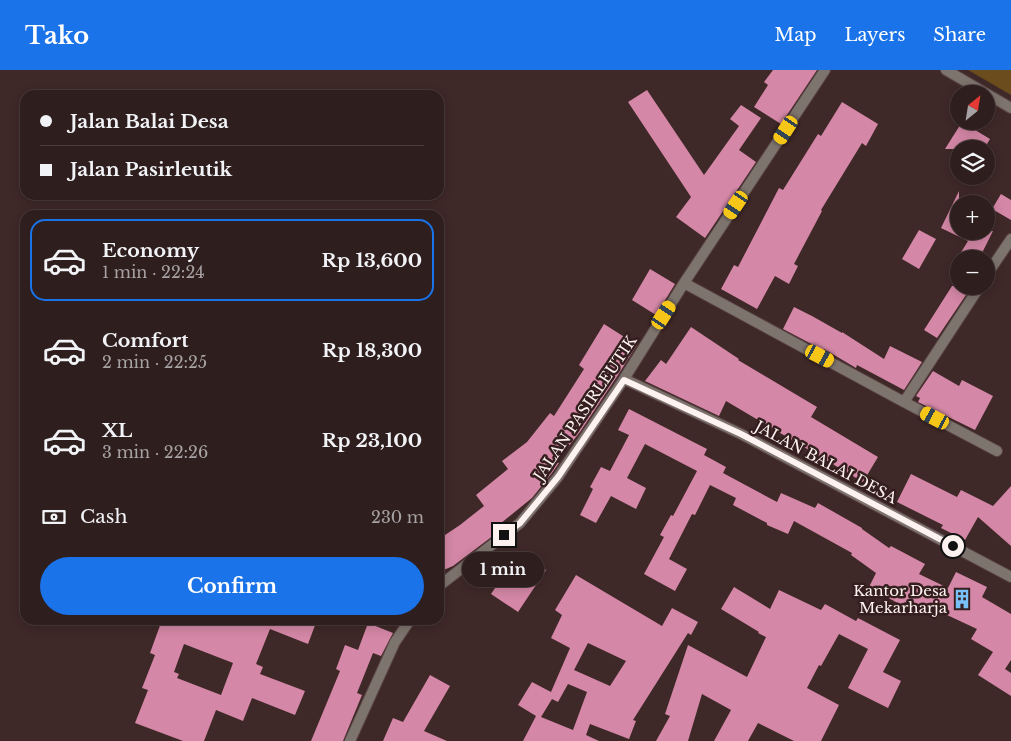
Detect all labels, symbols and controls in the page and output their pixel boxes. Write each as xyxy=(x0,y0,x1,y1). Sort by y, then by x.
text: Tako xyxy=(25,21,89,50)
text: Map xyxy=(775,24,816,46)
text: Layers xyxy=(844,24,905,46)
text: Share xyxy=(933,24,986,46)
north arrow xyxy=(950,85,995,130)
map controls xyxy=(950,85,995,295)
text: Jalan Balai Desa xyxy=(70,110,229,133)
car xyxy=(771,113,800,147)
button: layers xyxy=(950,140,995,185)
text: Jalan Pasirleutik xyxy=(70,158,232,181)
car xyxy=(721,188,750,222)
button: + xyxy=(950,195,995,240)
icon: car xyxy=(42,238,87,283)
text: Economy xyxy=(102,239,199,262)
text: Rp 13,600 xyxy=(322,249,422,272)
button: − xyxy=(950,250,995,295)
text: 1 min · 22:24 xyxy=(102,262,205,282)
car xyxy=(649,298,678,332)
icon: car xyxy=(42,328,87,373)
text: Comfort xyxy=(102,329,189,352)
street label: JALAN PASIRLEUTIK xyxy=(528,332,641,486)
text: Rp 18,300 xyxy=(322,339,422,362)
car xyxy=(803,342,836,370)
text: 2 min · 22:25 xyxy=(102,352,207,372)
car xyxy=(918,404,951,432)
street label: JALAN BALAI DESA xyxy=(750,415,901,508)
icon: car xyxy=(42,418,87,463)
text: XL xyxy=(102,419,132,442)
text: Rp 23,100 xyxy=(322,429,422,452)
text: 3 min · 22:26 xyxy=(102,442,208,462)
icon: cash xyxy=(40,503,68,531)
text: Cash xyxy=(80,505,127,528)
text: 230 m xyxy=(371,507,424,527)
route end xyxy=(493,524,515,546)
route start xyxy=(942,535,964,557)
callout: 1 min xyxy=(463,552,545,588)
button: Confirm xyxy=(40,557,424,615)
text: 1 min xyxy=(480,559,526,579)
place label: Kantor Desa Mekarharja xyxy=(853,581,948,617)
building icon: Kantor Desa Mekarharja xyxy=(951,588,973,610)

